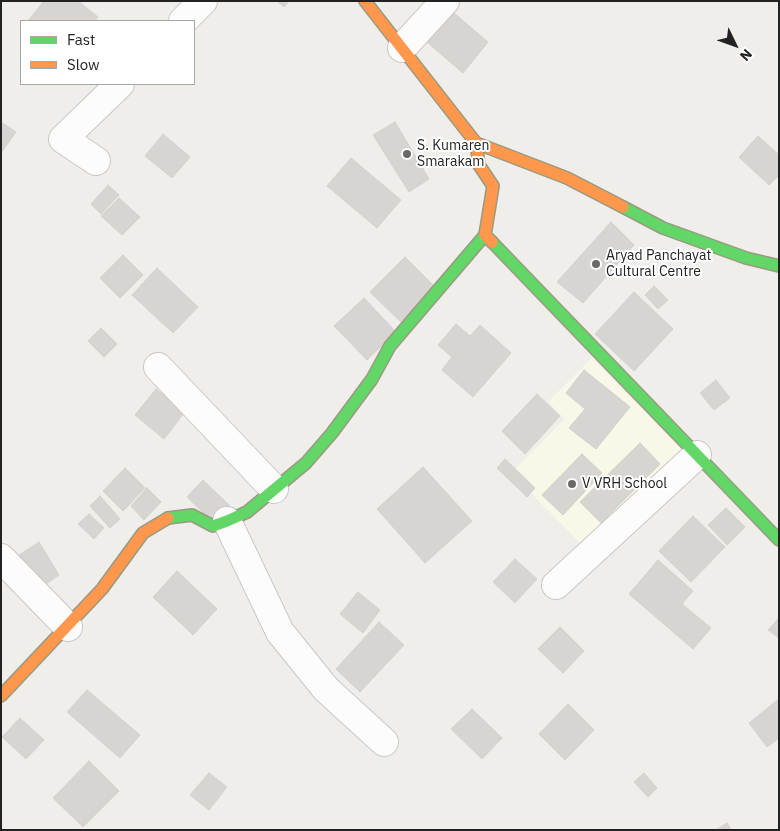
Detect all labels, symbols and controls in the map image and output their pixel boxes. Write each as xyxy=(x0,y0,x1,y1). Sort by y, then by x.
legend xyxy=(20,20,195,85)
north arrow xyxy=(710,20,760,70)
text: Fast xyxy=(67,30,95,49)
text: N xyxy=(736,45,756,65)
text: Slow xyxy=(67,55,100,74)
place label: S. Kumaren Smarakam xyxy=(417,138,489,170)
marker: S. Kumaren Smarakam xyxy=(401,148,413,160)
place label: Aryad Panchayat Cultural Centre xyxy=(606,248,711,280)
marker: Aryad Panchayat Cultural Centre xyxy=(590,258,602,270)
place label: V VRH School xyxy=(582,476,667,492)
marker: V VRH School xyxy=(566,478,578,490)

